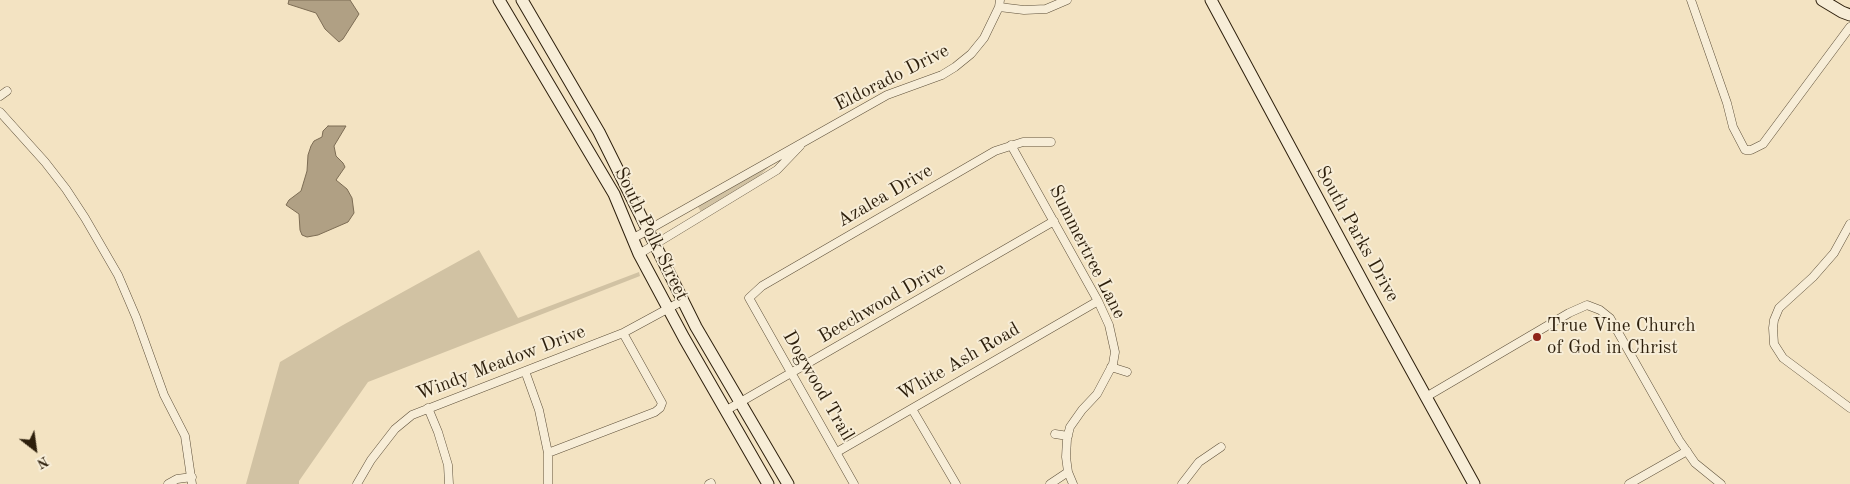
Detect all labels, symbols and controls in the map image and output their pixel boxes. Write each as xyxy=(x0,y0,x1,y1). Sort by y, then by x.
street label: Eldorado Drive xyxy=(831,39,953,117)
street label: Azalea Drive xyxy=(833,160,937,232)
street label: South Parks Drive xyxy=(1310,162,1404,306)
street label: South Polk Street xyxy=(609,164,693,304)
street label: Summertree Lane xyxy=(1043,181,1131,323)
street label: Beechwood Drive xyxy=(814,257,950,349)
place label: True Vine Church of God in Christ xyxy=(1547,315,1695,359)
street label: White Ash Road xyxy=(894,318,1024,406)
street label: Windy Meadow Drive xyxy=(413,320,589,406)
street label: Dogwood Trail xyxy=(777,327,859,445)
marker: True Vine Church of God in Christ xyxy=(1531,331,1543,343)
north arrow xyxy=(10,424,60,474)
text: N xyxy=(34,453,51,471)

